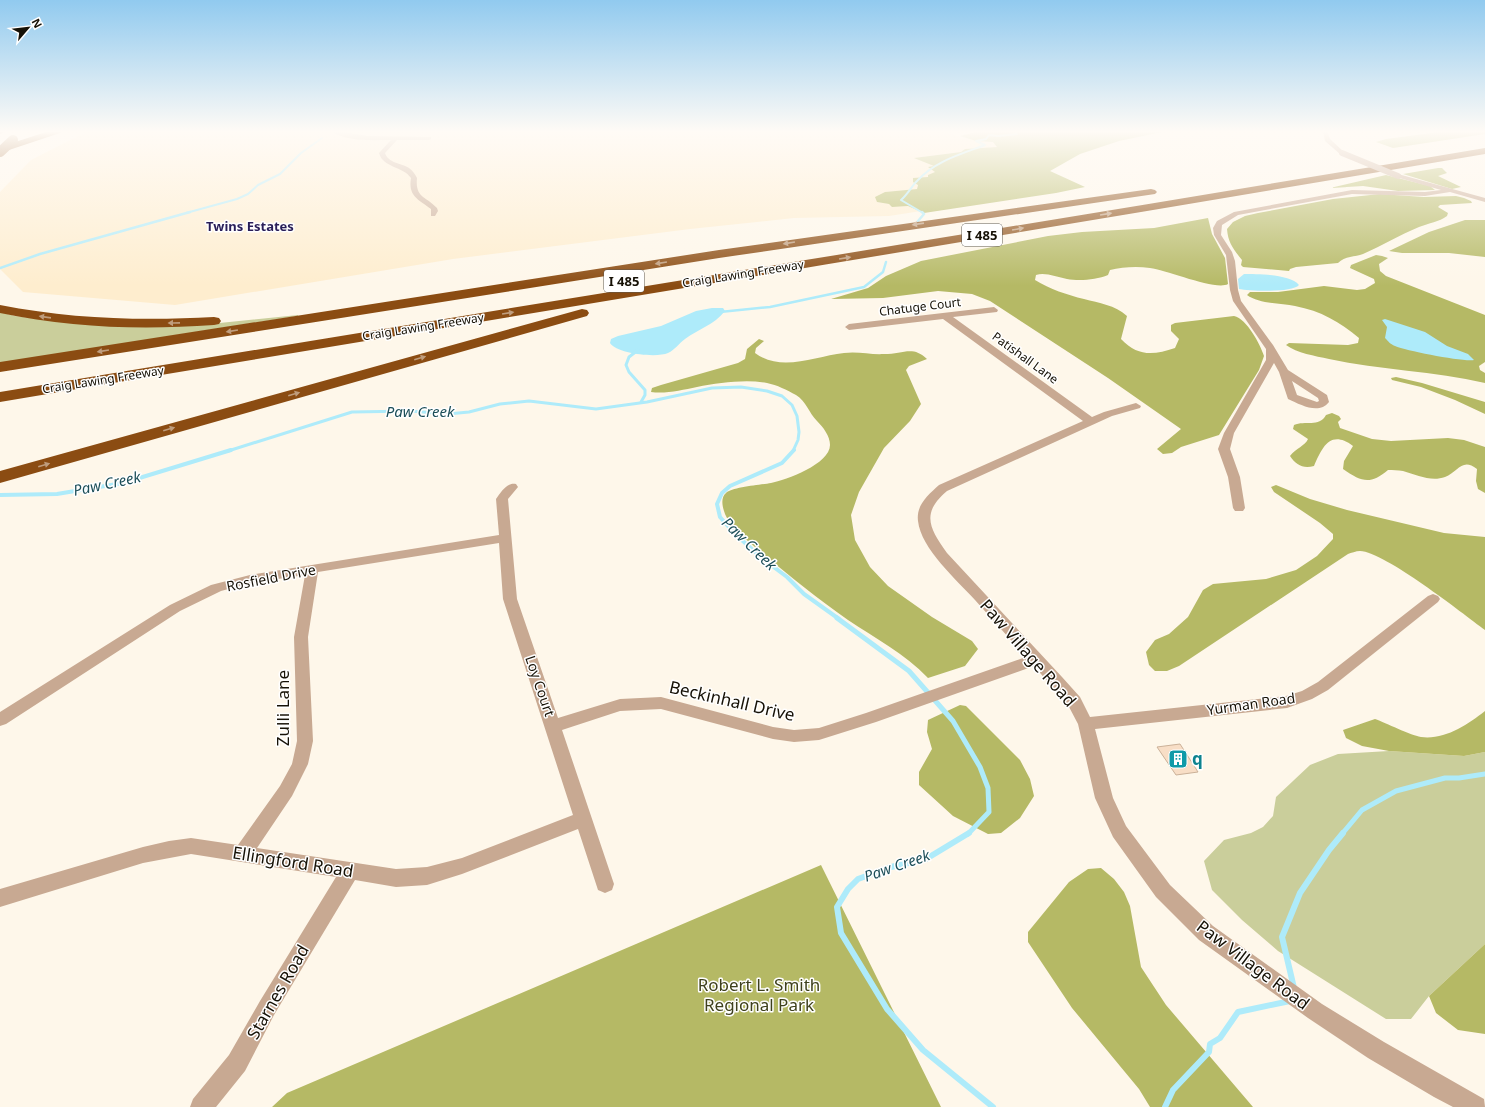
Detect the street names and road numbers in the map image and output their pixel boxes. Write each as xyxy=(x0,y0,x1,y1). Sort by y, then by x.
road number: I 485 xyxy=(962,224,1002,246)
street label: Craig Lawing Freeway xyxy=(681,255,806,291)
road number: I 485 xyxy=(604,270,644,292)
street label: Chatuge Court xyxy=(878,293,962,320)
street label: Craig Lawing Freeway xyxy=(361,308,486,344)
street label: Patishall Lane xyxy=(989,328,1062,387)
street label: Craig Lawing Freeway xyxy=(41,361,166,397)
street label: Rosfield Drive xyxy=(225,560,317,595)
street label: Paw Village Road xyxy=(975,594,1082,711)
street label: Loy Court xyxy=(521,653,560,719)
street label: Zulli Lane xyxy=(271,670,294,746)
street label: Beckinhall Drive xyxy=(667,675,797,726)
street label: Yurman Road xyxy=(1206,688,1296,719)
street label: Ellingford Road xyxy=(231,841,355,882)
street label: Paw Village Road xyxy=(1192,915,1314,1015)
street label: Starnes Road xyxy=(241,940,314,1043)

